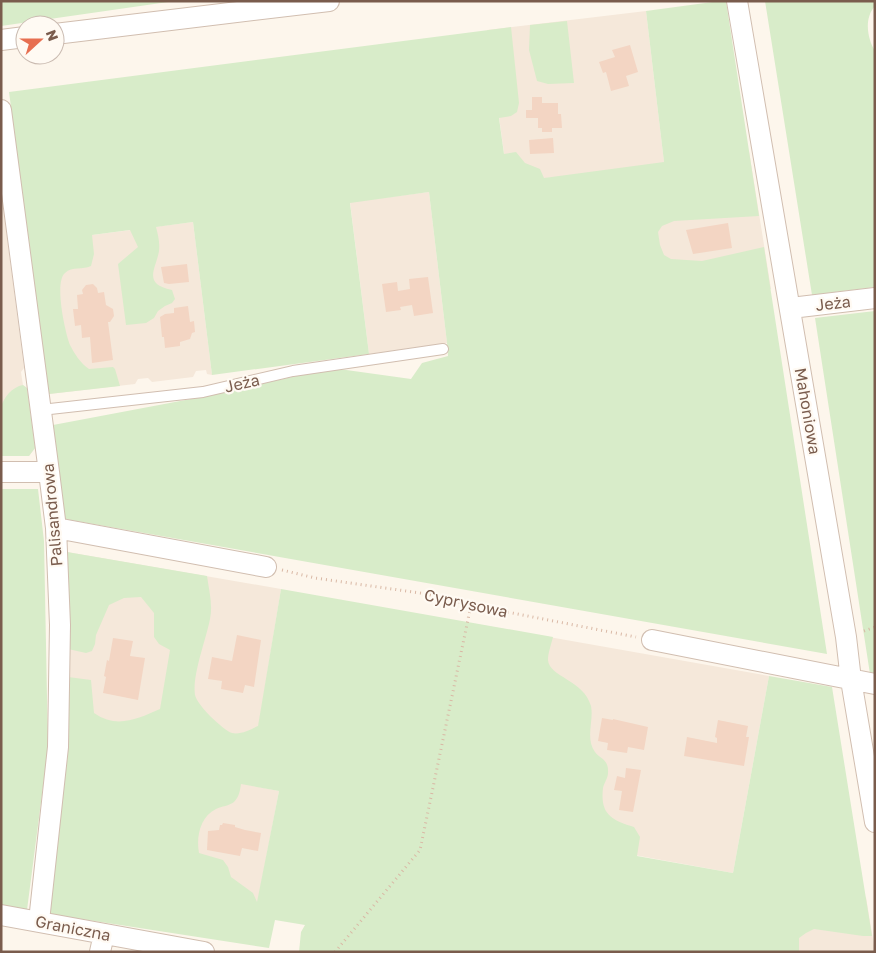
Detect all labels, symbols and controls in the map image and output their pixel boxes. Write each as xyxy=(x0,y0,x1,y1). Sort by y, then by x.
north arrow xyxy=(15,15,65,65)
text: N xyxy=(43,27,62,43)
street label: Jeża xyxy=(814,291,852,315)
street label: Mahoniowa xyxy=(791,366,825,456)
street label: Jeża xyxy=(223,369,261,397)
street label: Palisandrowa xyxy=(38,463,66,567)
street label: Cyprysowa xyxy=(422,584,510,622)
street label: Graniczna xyxy=(34,911,112,945)

